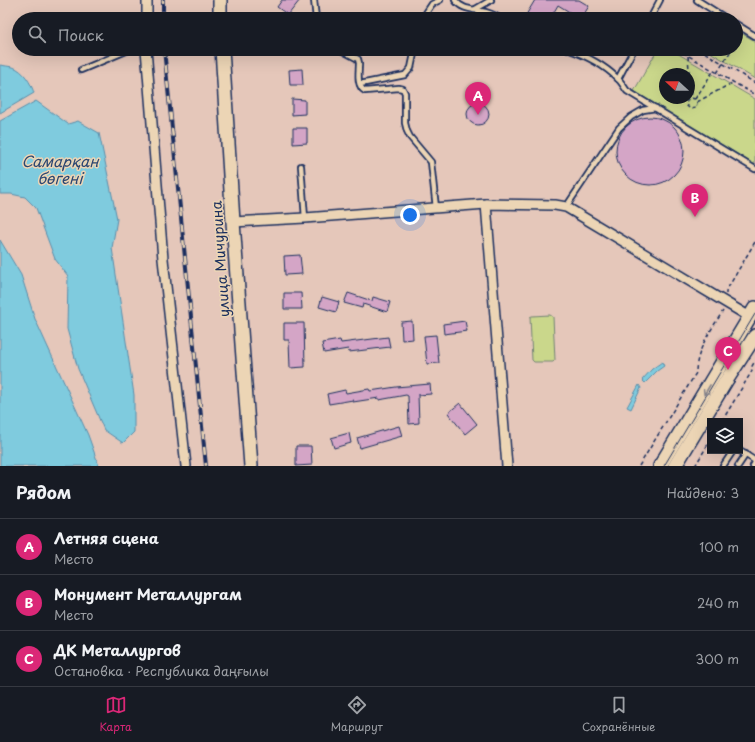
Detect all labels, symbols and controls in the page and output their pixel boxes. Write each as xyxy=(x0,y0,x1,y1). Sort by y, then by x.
search box xyxy=(12,12,743,56)
icon: search xyxy=(26,23,48,45)
text: Поиск xyxy=(58,23,104,46)
north arrow xyxy=(659,68,695,104)
pin: A xyxy=(465,82,491,115)
water label: Самарқан бөгені xyxy=(21,149,100,189)
pin: B xyxy=(682,184,708,217)
street label: улица Мичурина xyxy=(205,200,235,318)
your location xyxy=(400,205,420,225)
pin: C xyxy=(715,337,741,370)
one-way arrow xyxy=(702,384,710,396)
map controls xyxy=(707,418,743,454)
button: layers xyxy=(707,418,743,454)
text: Рядом xyxy=(16,479,71,505)
text: Найдено: 3 xyxy=(667,483,739,502)
text: Летняя сцена xyxy=(54,526,159,549)
text: A xyxy=(24,537,34,556)
text: 100 m xyxy=(699,537,739,556)
text: Место xyxy=(54,549,94,568)
text: Монумент Металлургам xyxy=(54,582,242,605)
text: B xyxy=(25,593,33,612)
text: 240 m xyxy=(697,593,739,612)
text: Место xyxy=(54,605,94,624)
text: ДК Металлургов xyxy=(54,638,181,661)
text: C xyxy=(24,649,34,668)
text: 300 m xyxy=(695,649,739,668)
text: Остановка · Республика даңғылы xyxy=(54,661,269,680)
tab: Карта xyxy=(100,694,132,735)
tab: Маршрут xyxy=(331,694,383,735)
tab: Сохранённые xyxy=(582,694,655,735)

